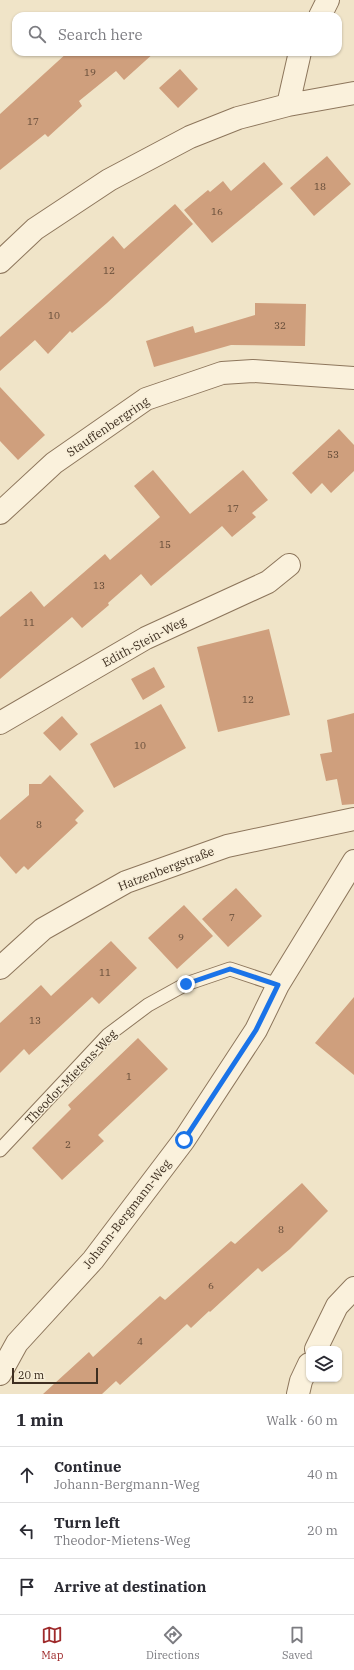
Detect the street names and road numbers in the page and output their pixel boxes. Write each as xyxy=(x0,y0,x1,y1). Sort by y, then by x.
street label: Stauffenbergring xyxy=(64,393,152,460)
street label: Edith-Stein-Weg xyxy=(99,613,189,670)
street label: Hatzenbergstraße xyxy=(116,843,216,894)
street label: Theodor-Mietens-Weg xyxy=(22,1026,120,1127)
street label: Johann-Bergmann-Weg xyxy=(79,1156,174,1271)

